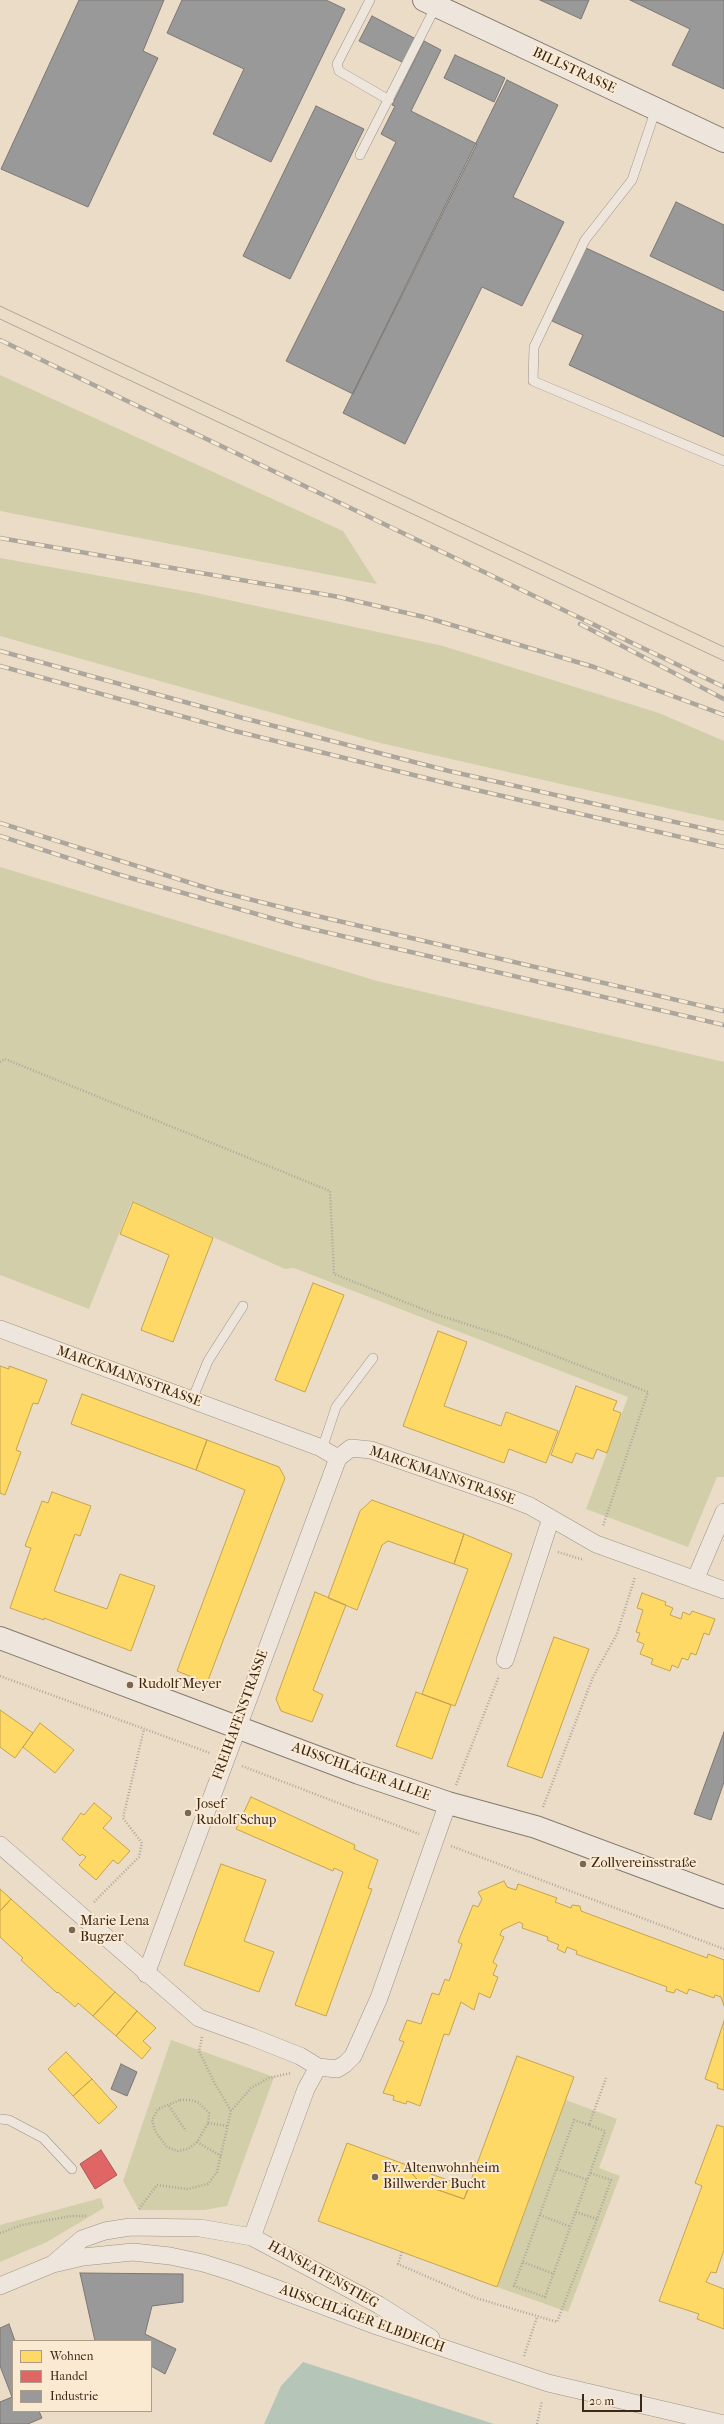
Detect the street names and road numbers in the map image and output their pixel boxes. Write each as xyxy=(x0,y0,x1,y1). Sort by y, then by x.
street label: BILLSTRASSE xyxy=(530,44,618,98)
street label: MARCKMANNSTRASSE xyxy=(54,1343,204,1411)
street label: MARCKMANNSTRASSE xyxy=(367,1443,517,1509)
street label: FREIHAFENSTRASSE xyxy=(210,1648,272,1782)
street label: AUSSCHLÄGER ALLEE xyxy=(289,1739,433,1805)
street label: HANSEATENSTIEG xyxy=(265,2238,381,2312)
street label: AUSSCHLÄGER ELBDEICH xyxy=(277,2281,447,2357)

